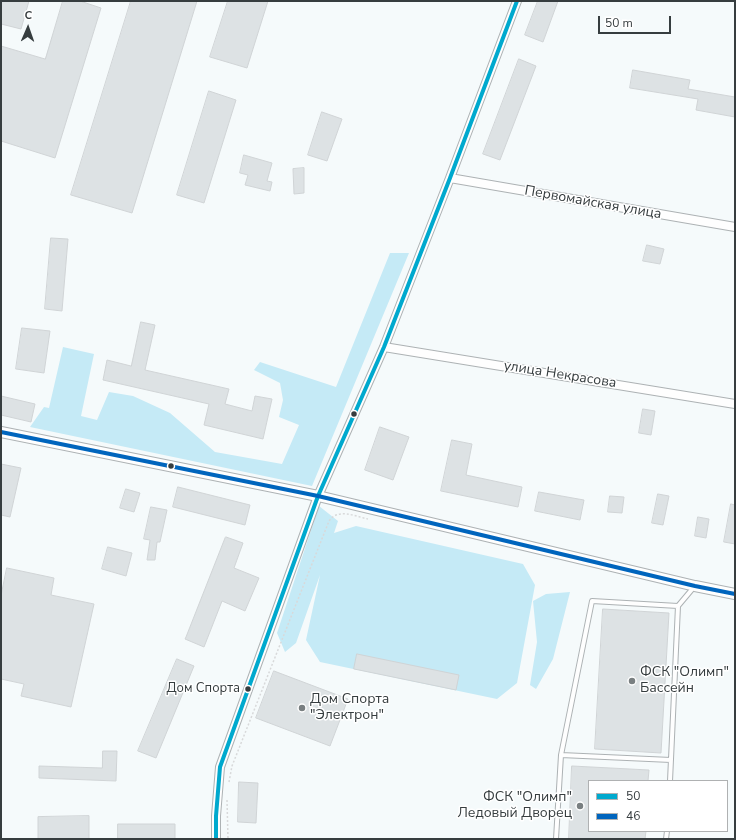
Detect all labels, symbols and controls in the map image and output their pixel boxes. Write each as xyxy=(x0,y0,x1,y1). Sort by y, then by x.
north arrow xyxy=(8,8,48,48)
text: С xyxy=(24,8,32,23)
scale bar xyxy=(600,8,673,34)
text: 50 m xyxy=(605,15,633,31)
street label: Первомайская улица xyxy=(523,183,663,223)
street label: улица Некрасова xyxy=(502,358,618,392)
unlabelled marker xyxy=(349,409,359,419)
unlabelled marker xyxy=(166,461,176,471)
place label: ФСК "Олимп" Бассейн xyxy=(640,665,729,698)
marker: ФСК "Олимп" Бассейн xyxy=(627,676,637,686)
place label: Дом Спорта xyxy=(166,681,240,697)
marker: Дом Спорта xyxy=(243,684,253,694)
place label: Дом Спорта "Электрон" xyxy=(310,692,389,724)
marker: Дом Спорта "Электрон" xyxy=(297,703,307,713)
legend xyxy=(588,780,728,832)
text: 50 xyxy=(626,788,640,804)
place label: ФСК "Олимп" Ледовый Дворец xyxy=(457,790,572,822)
marker: ФСК "Олимп" Ледовый Дворец xyxy=(575,801,585,811)
text: 46 xyxy=(626,808,640,824)

